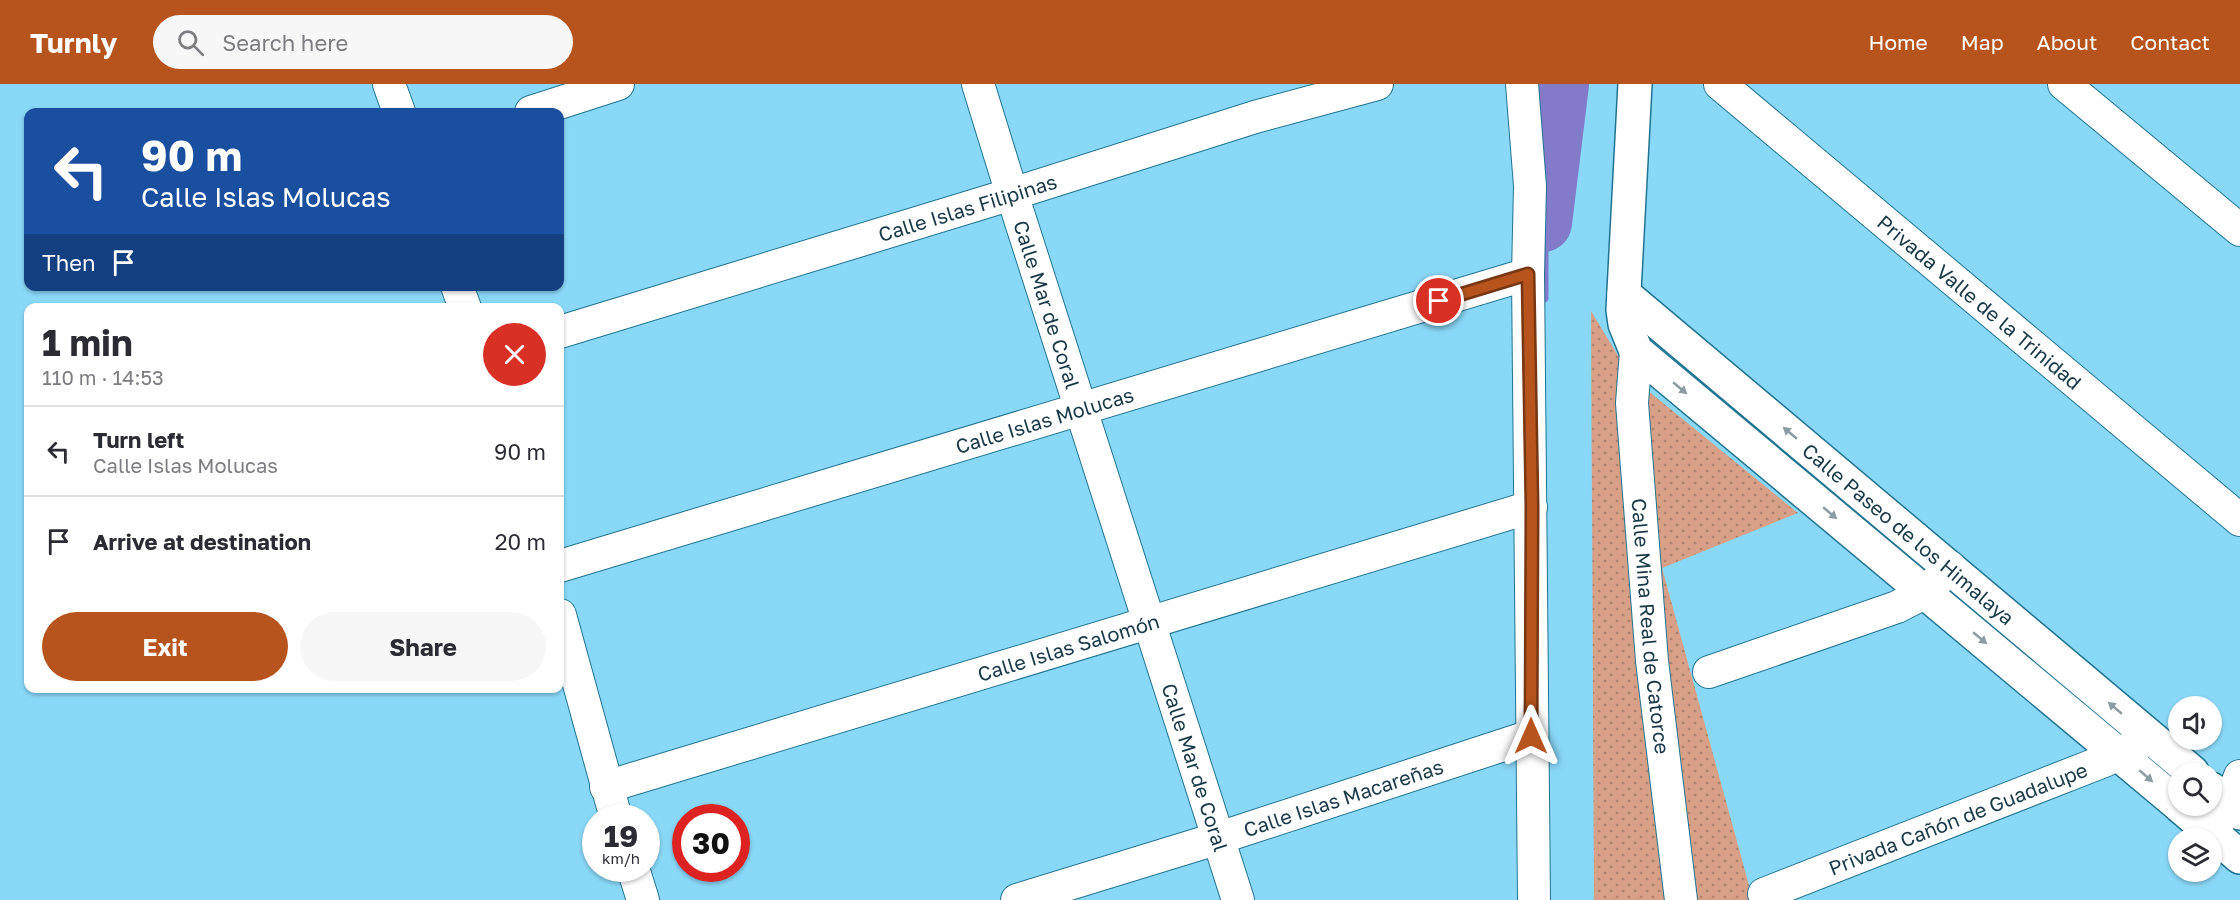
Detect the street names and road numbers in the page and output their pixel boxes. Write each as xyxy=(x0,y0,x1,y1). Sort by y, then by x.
street label: Calle Islas Filipinas xyxy=(875,169,1060,246)
street label: Privada Valle de la Trinidad xyxy=(1873,210,2087,394)
street label: Calle Mar de Coral xyxy=(1009,217,1085,391)
street label: Calle Islas Molucas xyxy=(952,382,1136,458)
street label: Calle Paseo de los Himalaya xyxy=(1798,438,2019,629)
street label: Calle Mina Real de Catorce xyxy=(1627,497,1675,755)
street label: Calle Islas Salomón xyxy=(975,608,1162,686)
street label: Calle Mar de Coral xyxy=(1157,680,1234,854)
street label: Calle Islas Macareñas xyxy=(1240,754,1446,841)
street label: Privada Cañón de Guadalupe xyxy=(1825,757,2091,880)

